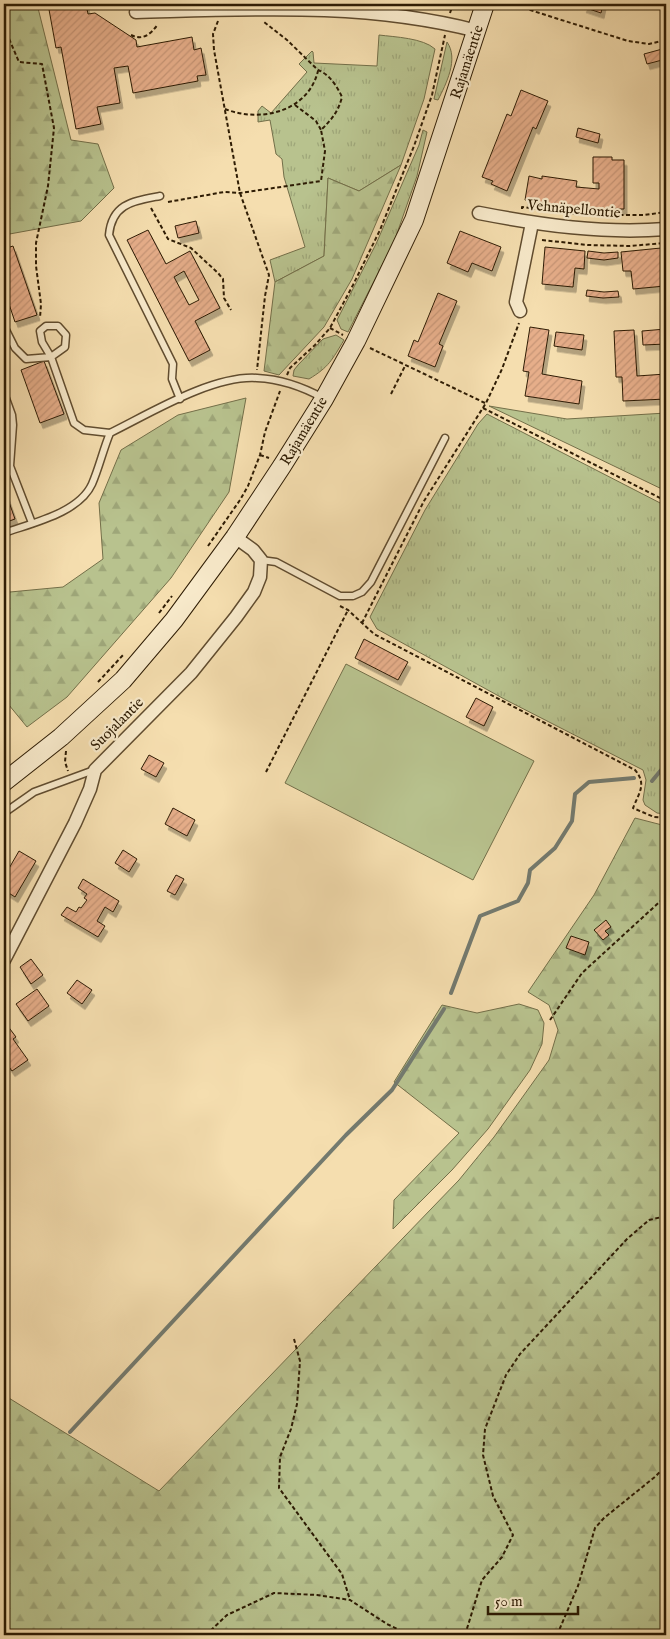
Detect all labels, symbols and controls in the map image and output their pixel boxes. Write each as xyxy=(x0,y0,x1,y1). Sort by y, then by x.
street label: Rajamäentie xyxy=(446,22,488,101)
street label: Vehnäpellontie xyxy=(526,195,622,223)
street label: Rajamäentie xyxy=(276,393,332,469)
street label: Suojalantie xyxy=(86,693,148,755)
scale bar xyxy=(488,1584,578,1616)
text: 50 m xyxy=(495,1592,523,1611)

